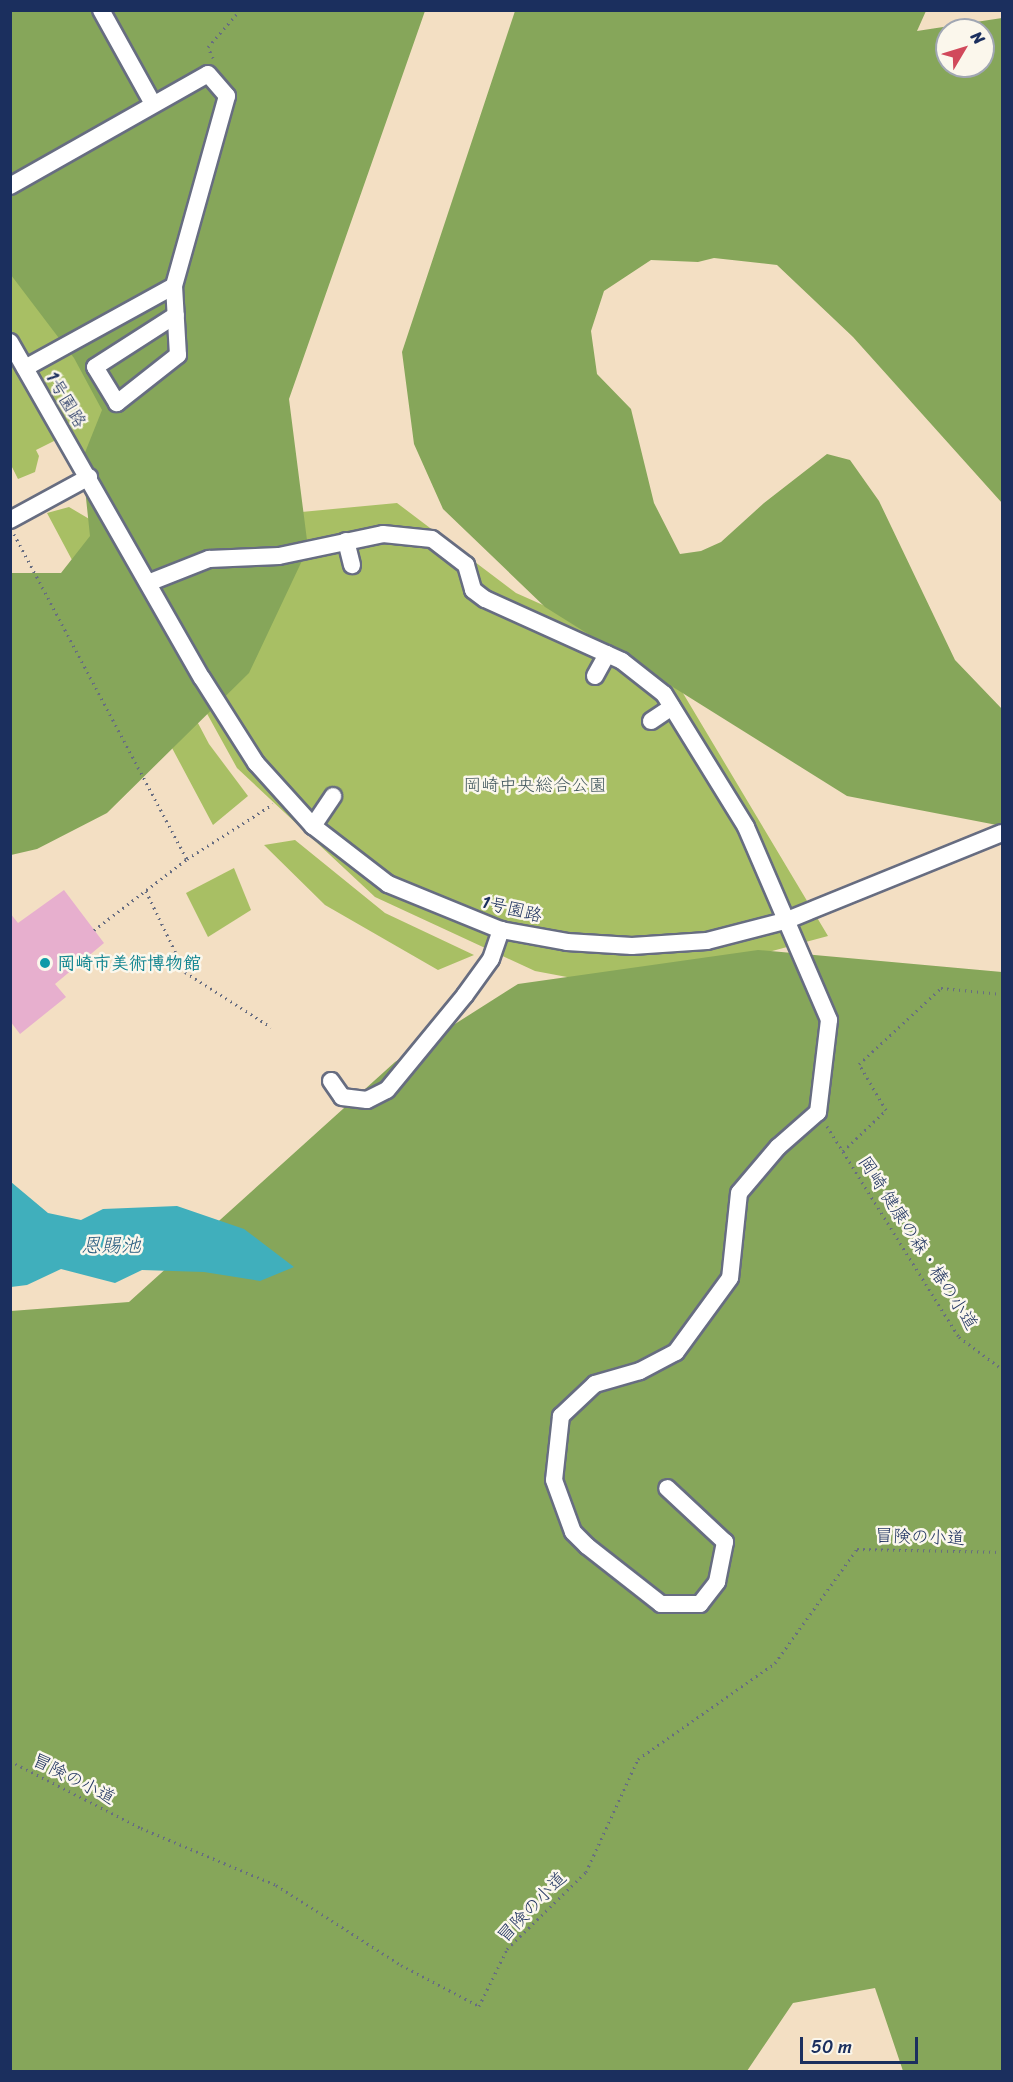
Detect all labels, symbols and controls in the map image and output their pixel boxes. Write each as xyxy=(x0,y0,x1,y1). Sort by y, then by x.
north arrow xyxy=(935,18,995,78)
text: N xyxy=(963,25,993,51)
street label: 1号園路 xyxy=(41,368,91,432)
park label: 岡崎中央総合公園 xyxy=(463,774,607,796)
street label: 1号園路 xyxy=(479,891,545,927)
place label: 岡崎市美術博物館 xyxy=(57,952,201,974)
marker: 岡崎市美術博物館 xyxy=(38,956,52,970)
street label: 岡崎 健康の森・椿の小道 xyxy=(854,1152,982,1334)
water label: 恩賜池 xyxy=(81,1233,141,1257)
street label: 冒険の小道 xyxy=(875,1525,965,1549)
street label: 冒険の小道 xyxy=(29,1749,119,1809)
street label: 冒険の小道 xyxy=(493,1867,571,1947)
scale bar xyxy=(803,2025,922,2063)
text: 50 m xyxy=(811,2031,852,2063)

